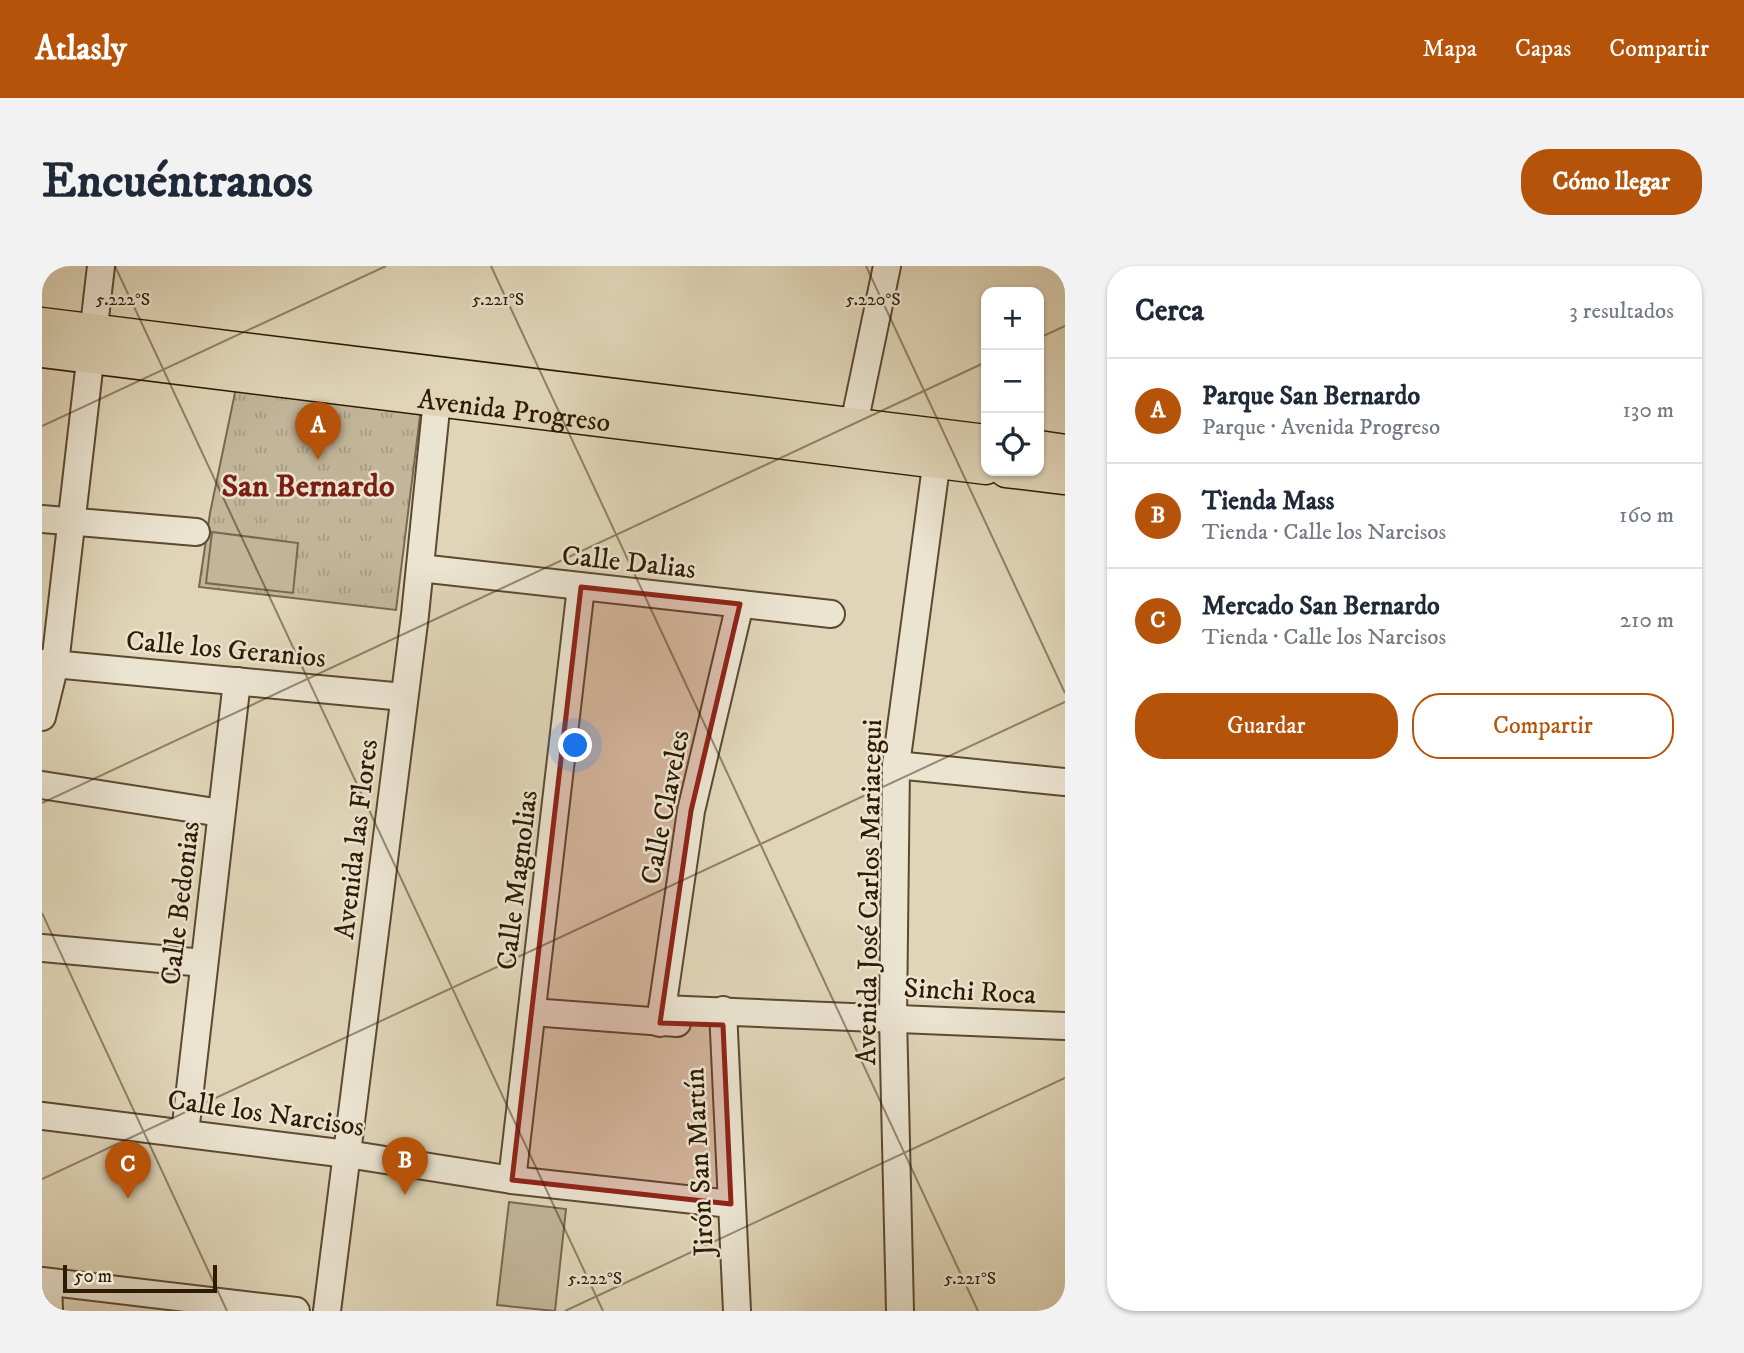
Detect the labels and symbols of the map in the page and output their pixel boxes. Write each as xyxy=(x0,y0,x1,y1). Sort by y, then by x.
text: 5.222°S xyxy=(96,289,150,311)
text: 5.221°S xyxy=(472,289,524,311)
text: 5.220°S xyxy=(845,289,901,311)
street label: Avenida Progreso xyxy=(416,382,613,440)
pin: A xyxy=(295,402,341,460)
district label: San Bernardo xyxy=(222,467,395,507)
street label: Calle Dalias xyxy=(560,538,698,587)
street label: Calle los Geranios xyxy=(125,623,327,676)
street label: Avenida José Carlos Mariategui xyxy=(849,719,890,1065)
street label: Calle Claveles xyxy=(633,727,698,888)
your location xyxy=(558,728,592,762)
street label: Avenida las Flores xyxy=(327,737,386,941)
street label: Calle Magnolias xyxy=(489,788,546,972)
street label: Calle Bedonias xyxy=(153,819,208,987)
street label: Sinchi Roca xyxy=(903,971,1037,1012)
street label: Jirón San Martín xyxy=(677,1067,722,1260)
street label: Calle los Narcisos xyxy=(165,1082,366,1145)
pin: B xyxy=(382,1137,428,1195)
pin: C xyxy=(105,1141,151,1199)
scale bar xyxy=(63,1262,217,1294)
text: 5.222°S xyxy=(568,1268,622,1290)
text: 5.221°S xyxy=(944,1268,996,1290)

